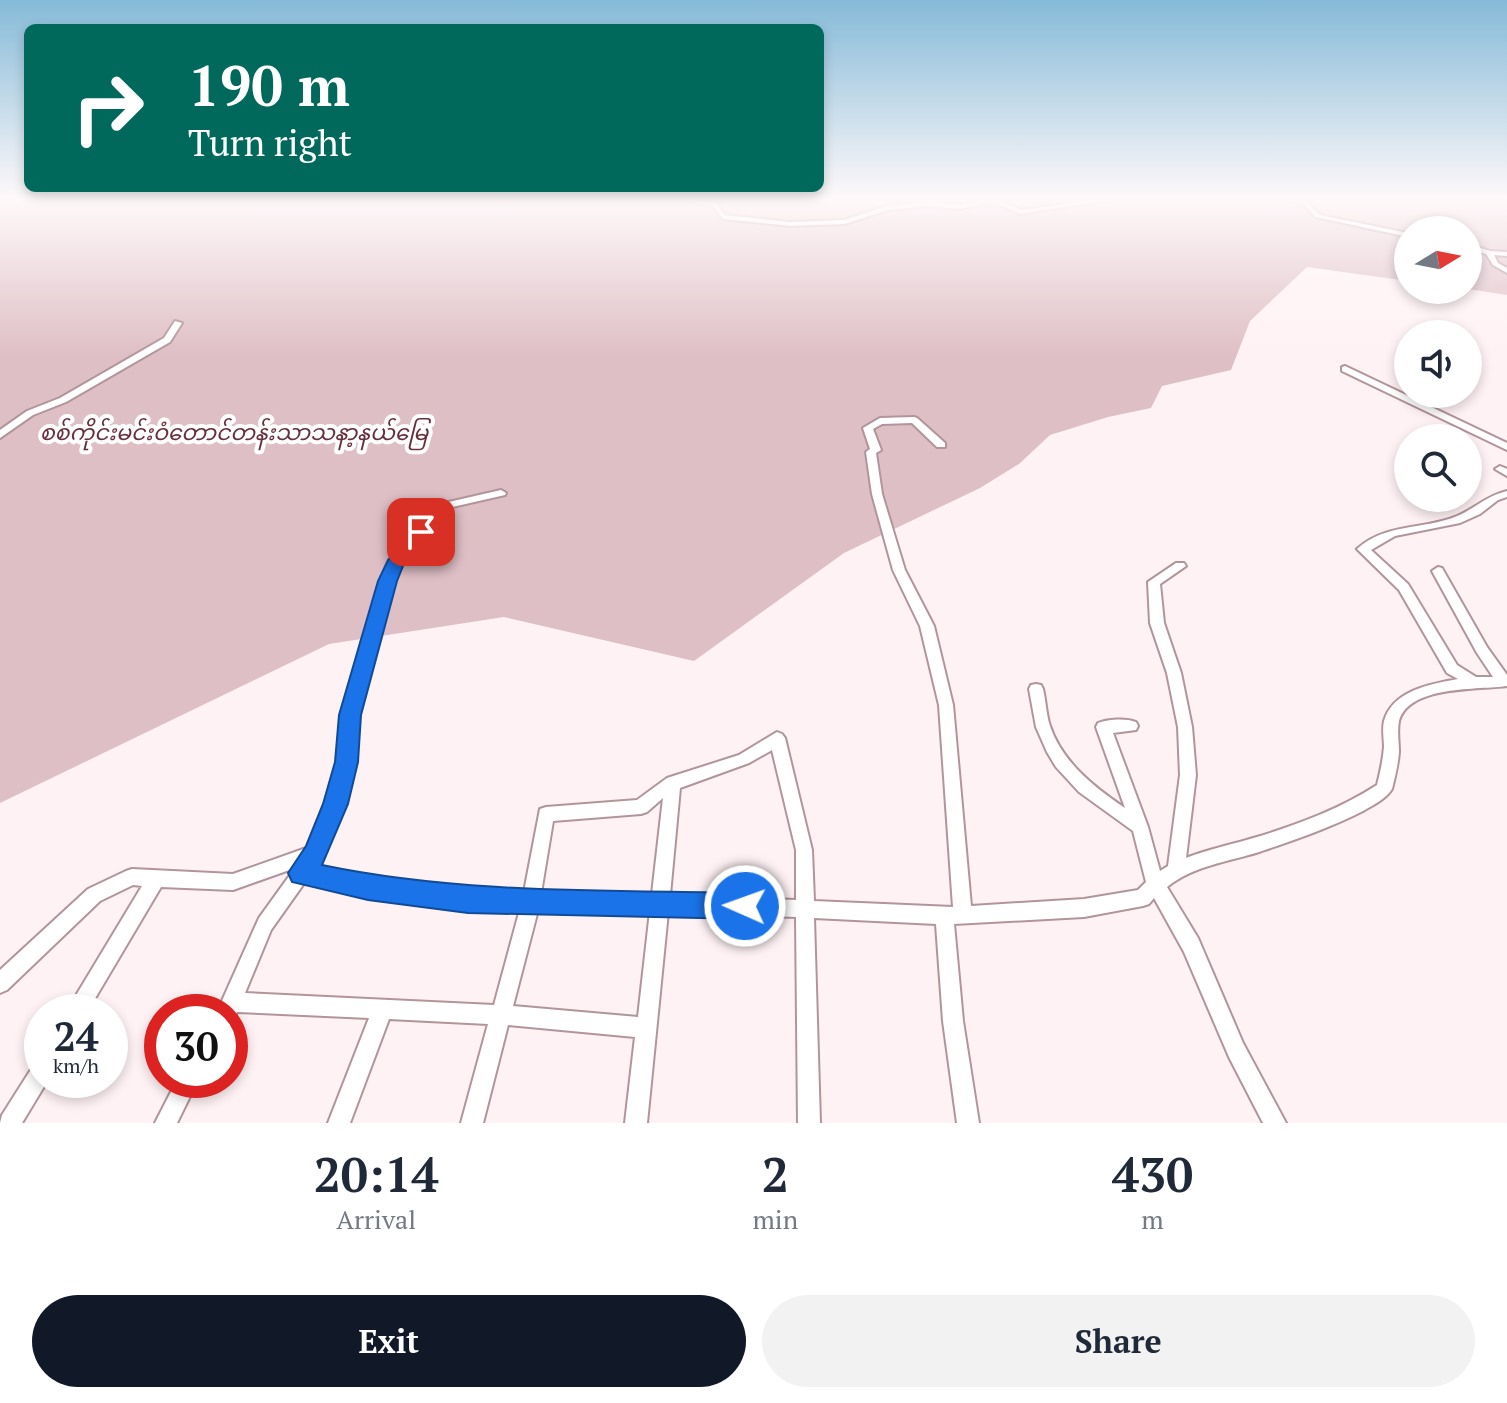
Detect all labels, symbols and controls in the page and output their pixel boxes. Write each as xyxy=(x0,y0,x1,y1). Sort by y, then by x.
text: 190 m xyxy=(188,48,350,122)
icon: right xyxy=(56,56,160,160)
text: Turn right xyxy=(188,119,352,166)
north arrow xyxy=(1394,216,1482,304)
map controls xyxy=(1394,216,1482,512)
button: sound xyxy=(1394,320,1482,408)
park label: စစ်ကိုင်းမင်းဝံတောင်တန်းသာသနာ့နယ်မြေ xyxy=(40,417,432,451)
button: search xyxy=(1394,424,1482,512)
pin xyxy=(387,498,455,566)
icon: arrive xyxy=(399,510,443,554)
position arrow xyxy=(703,864,787,948)
speed limit sign: 30 xyxy=(144,994,248,1098)
text: 24 xyxy=(53,1009,99,1062)
text: km/h xyxy=(53,1052,99,1079)
text: 20:14 xyxy=(314,1142,439,1206)
text: 2 xyxy=(762,1142,789,1206)
text: 430 xyxy=(1112,1142,1193,1206)
text: Arrival xyxy=(336,1202,416,1236)
text: min xyxy=(752,1202,798,1236)
text: m xyxy=(1141,1202,1164,1236)
button: Exit xyxy=(32,1295,746,1387)
button: Share xyxy=(762,1295,1475,1387)

